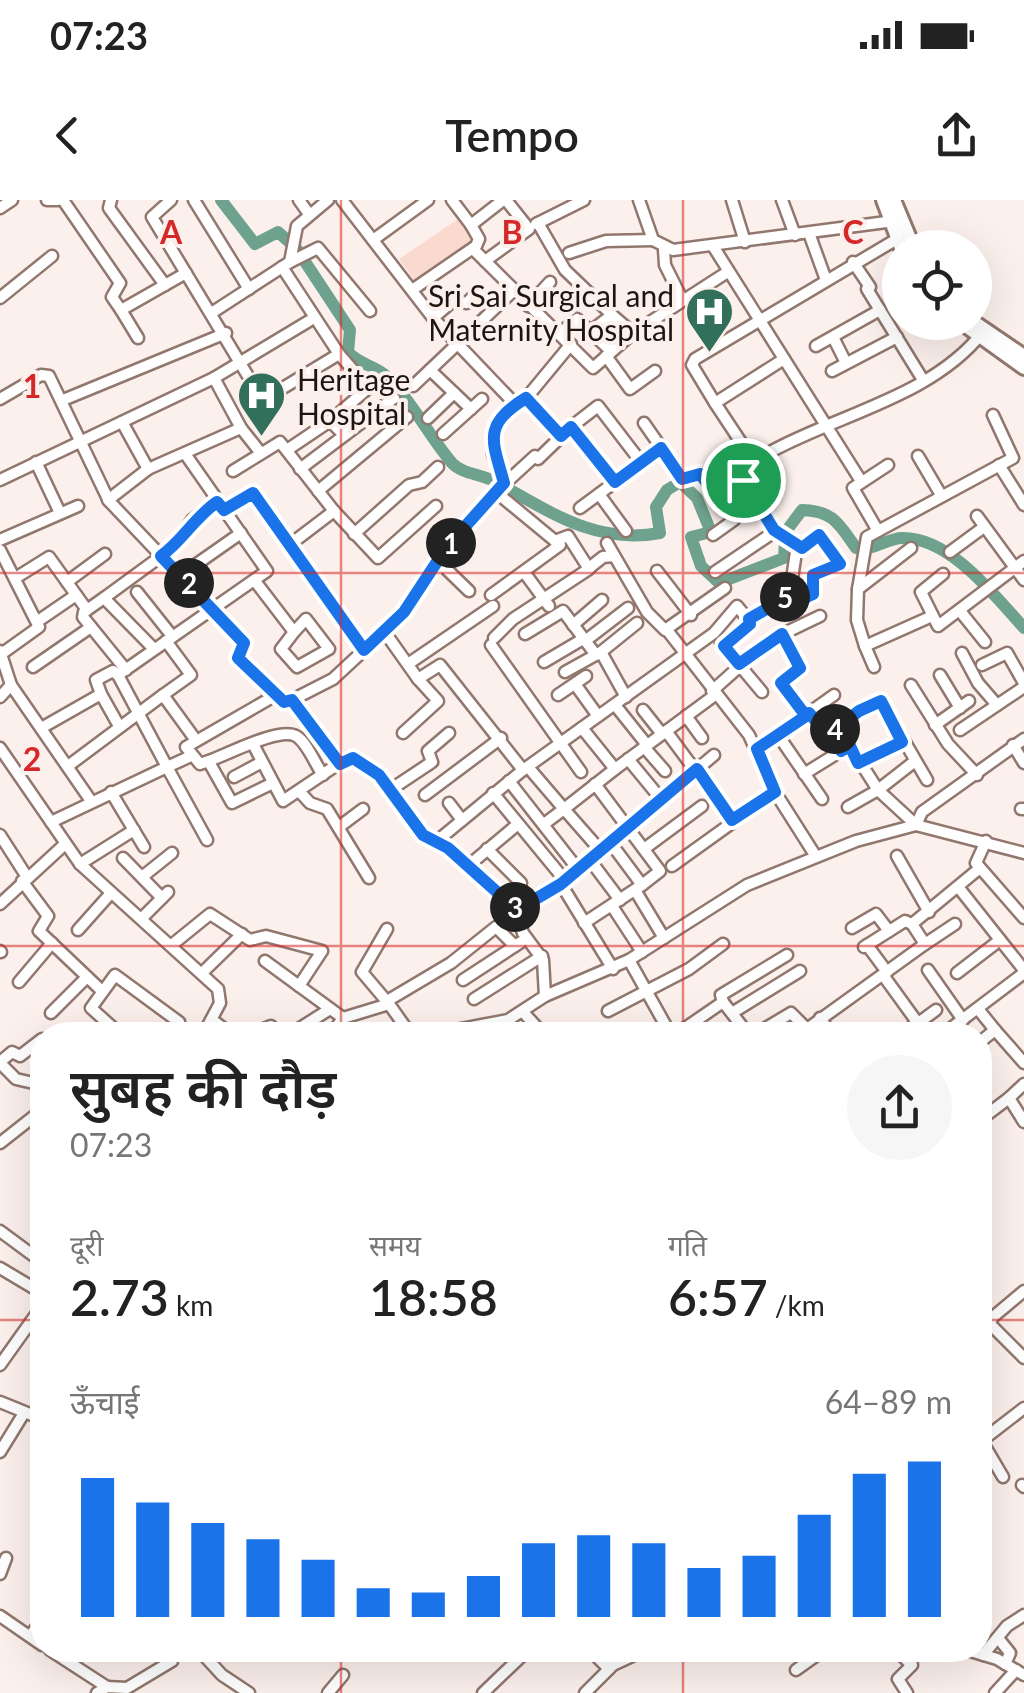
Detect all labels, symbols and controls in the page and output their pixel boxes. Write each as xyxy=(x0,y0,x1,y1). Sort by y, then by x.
text: 07:23 xyxy=(50,12,148,58)
icon: back xyxy=(40,108,95,163)
text: Tempo xyxy=(445,108,579,162)
icon: share xyxy=(929,108,984,163)
text: A xyxy=(159,212,183,251)
text: B xyxy=(501,212,523,251)
text: C xyxy=(842,212,864,251)
map controls xyxy=(882,230,992,340)
button: locate xyxy=(882,230,992,340)
place label: Sri Sai Surgical and Maternity Hospital xyxy=(428,277,674,347)
hospital icon: Sri Sai Surgical and Maternity Hospital xyxy=(683,286,735,354)
place label: Heritage Hospital xyxy=(297,361,410,431)
text: 1 xyxy=(23,366,41,405)
hospital icon: Heritage Hospital xyxy=(236,370,288,438)
pin xyxy=(701,438,786,523)
icon: arrive xyxy=(716,453,771,508)
pin: 1 xyxy=(426,518,476,568)
text: 1 xyxy=(443,526,459,560)
pin: 2 xyxy=(164,558,214,608)
text: 2 xyxy=(181,566,197,600)
pin: 5 xyxy=(760,572,810,622)
text: 5 xyxy=(777,580,793,614)
pin: 4 xyxy=(810,704,860,754)
text: 4 xyxy=(827,712,843,746)
text: 2 xyxy=(23,739,41,778)
pin: 3 xyxy=(490,882,540,932)
text: 3 xyxy=(507,890,523,924)
text: सुबह की दौड़ xyxy=(70,1054,336,1120)
button: share xyxy=(847,1055,952,1160)
text: 07:23 xyxy=(70,1125,152,1164)
text: दूरी xyxy=(70,1228,104,1262)
text: समय xyxy=(369,1228,421,1262)
text: गति xyxy=(668,1228,707,1262)
text: 2.73 xyxy=(70,1267,169,1327)
text: 18:58 xyxy=(369,1267,498,1327)
text: 6:57 xyxy=(668,1267,768,1327)
text: km xyxy=(169,1288,213,1322)
text: /km xyxy=(768,1288,825,1322)
text: ऊँचाई xyxy=(70,1382,139,1421)
text: 64–89 m xyxy=(825,1382,952,1421)

